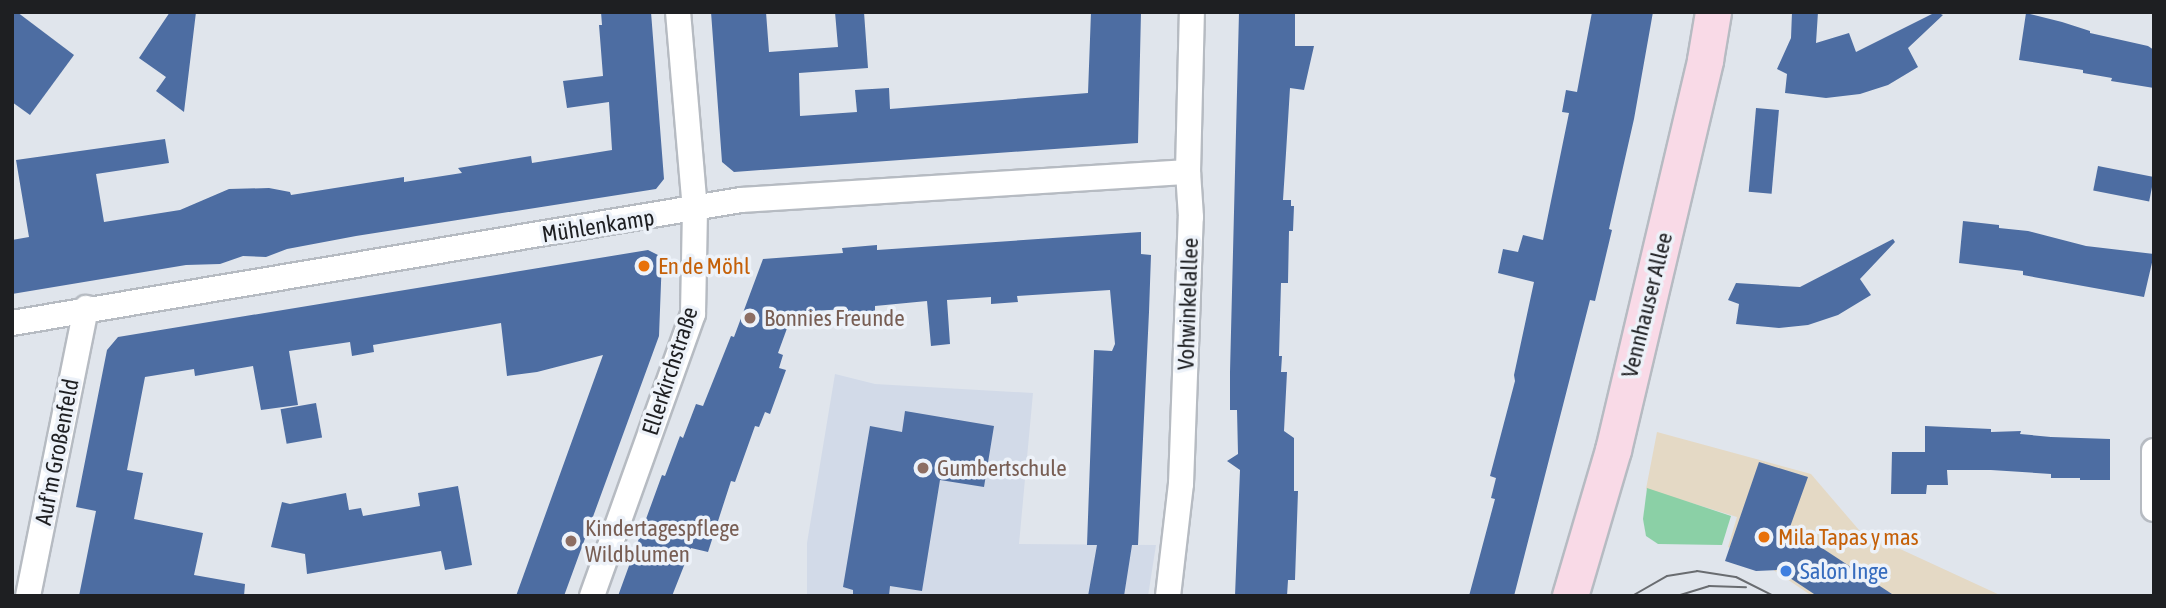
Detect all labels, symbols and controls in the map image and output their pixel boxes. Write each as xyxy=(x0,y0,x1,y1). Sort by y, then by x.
street label: Mühlenkamp xyxy=(540,203,656,249)
street label: Vennhauser Allee xyxy=(1616,229,1678,381)
street label: Vohwinkelallee xyxy=(1172,237,1204,371)
place label: En de Möhl xyxy=(658,252,750,280)
marker: En de Möhl xyxy=(636,258,652,274)
street label: Ellerkirchstraße xyxy=(636,303,704,439)
place label: Bonnies Freunde xyxy=(764,304,905,332)
marker: Bonnies Freunde xyxy=(742,310,758,326)
street label: Auf'm Großenfeld xyxy=(29,377,85,527)
place label: Gumbertschule xyxy=(937,454,1067,482)
marker: Gumbertschule xyxy=(915,460,931,476)
place label: Kindertagespflege Wildblumen xyxy=(585,514,739,568)
place label: Mila Tapas y mas xyxy=(1778,523,1919,551)
marker: Mila Tapas y mas xyxy=(1756,529,1772,545)
marker: Kindertagespflege Wildblumen xyxy=(563,533,579,549)
place label: Salon Inge xyxy=(1800,557,1888,585)
marker: Salon Inge xyxy=(1778,563,1794,579)

